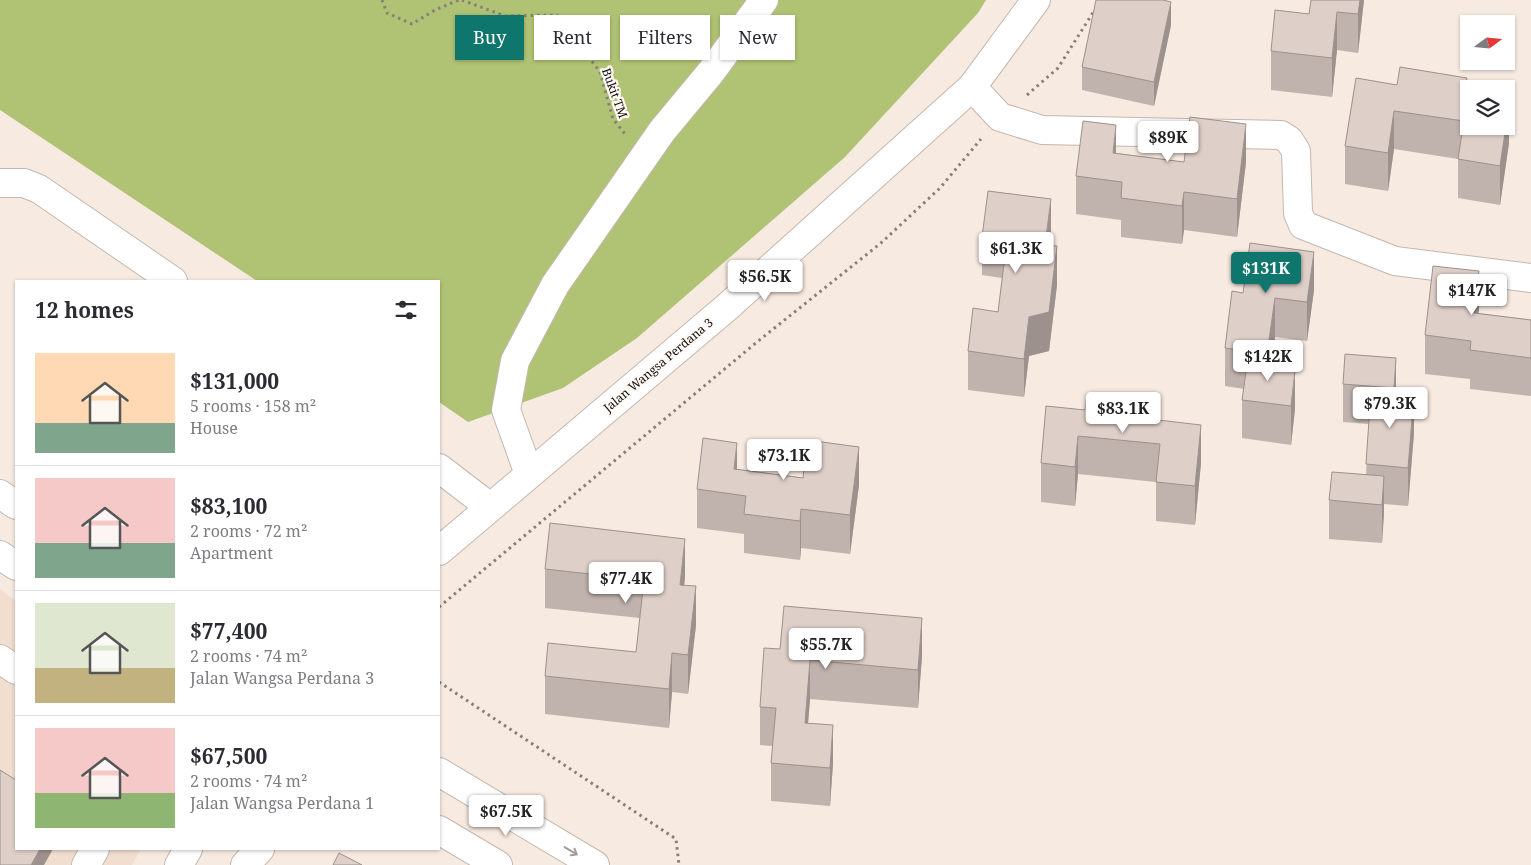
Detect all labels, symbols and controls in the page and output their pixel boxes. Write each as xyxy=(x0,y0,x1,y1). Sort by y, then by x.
chip: Buy xyxy=(455,15,524,60)
chip: Rent xyxy=(534,15,610,60)
chip: Filters xyxy=(620,15,710,60)
chip: New xyxy=(720,15,795,60)
north arrow xyxy=(1460,15,1515,70)
map controls xyxy=(1460,15,1515,135)
street label: Bukit TM xyxy=(598,66,632,120)
button: layers xyxy=(1460,80,1515,135)
pin: $89K xyxy=(1138,120,1198,163)
text: $89K xyxy=(1149,126,1187,148)
pin: $61.3K xyxy=(975,232,1057,274)
text: $61.3K xyxy=(990,237,1042,259)
pin: $131K xyxy=(1231,252,1301,294)
text: $131K xyxy=(1242,257,1290,279)
pin: $56.5K xyxy=(724,260,806,302)
text: $56.5K xyxy=(739,265,791,287)
pin: $147K xyxy=(1437,274,1507,316)
text: $147K xyxy=(1448,279,1496,301)
text: 12 homes xyxy=(35,296,134,324)
icon: filters xyxy=(392,296,420,324)
street label: Jalan Wangsa Perdana 3 xyxy=(599,314,717,417)
pin: $142K xyxy=(1233,340,1303,382)
text: $142K xyxy=(1244,345,1292,367)
text: $131,000 xyxy=(190,367,279,395)
icon: home xyxy=(75,373,135,433)
pin: $79.3K xyxy=(1349,386,1431,429)
pin: $83.1K xyxy=(1082,392,1164,434)
text: $79.3K xyxy=(1364,392,1416,414)
text: 5 rooms · 158 m² xyxy=(190,395,316,417)
text: $83.1K xyxy=(1097,397,1149,419)
text: House xyxy=(190,417,238,439)
pin: $73.1K xyxy=(743,438,825,481)
text: $73.1K xyxy=(758,444,810,466)
text: $83,100 xyxy=(190,492,267,520)
icon: home xyxy=(75,498,135,558)
text: 2 rooms · 72 m² xyxy=(190,520,307,542)
text: Apartment xyxy=(190,542,273,564)
pin: $77.4K xyxy=(585,562,667,604)
text: $77.4K xyxy=(600,567,652,589)
text: $77,400 xyxy=(190,617,267,645)
icon: home xyxy=(75,623,135,683)
pin: $55.7K xyxy=(785,628,867,670)
text: $55.7K xyxy=(800,633,852,655)
text: 2 rooms · 74 m² xyxy=(190,645,307,667)
text: Jalan Wangsa Perdana 3 xyxy=(190,667,374,689)
text: $67,500 xyxy=(190,742,267,770)
icon: home xyxy=(75,748,135,808)
text: 2 rooms · 74 m² xyxy=(190,770,307,792)
text: Jalan Wangsa Perdana 1 xyxy=(190,792,374,814)
pin: $67.5K xyxy=(465,794,547,837)
text: $67.5K xyxy=(480,800,532,822)
one-way arrow xyxy=(563,846,577,856)

